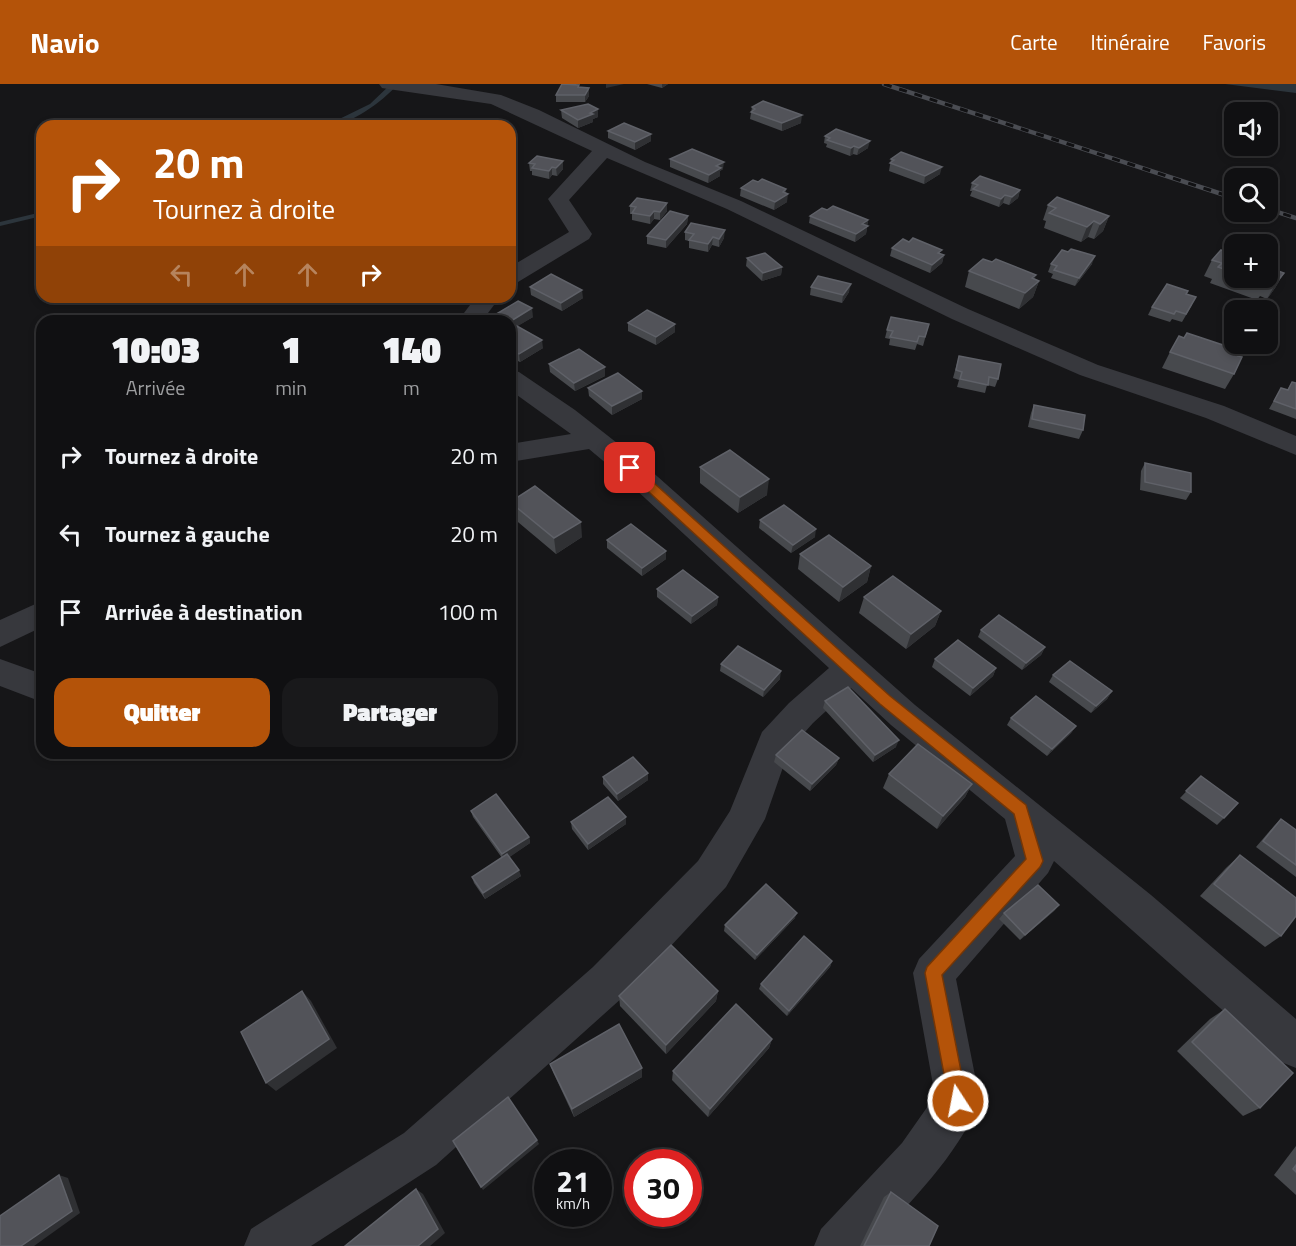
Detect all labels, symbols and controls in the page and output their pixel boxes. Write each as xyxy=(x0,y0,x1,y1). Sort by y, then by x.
text: Navio xyxy=(30,21,100,64)
text: Carte xyxy=(1010,26,1058,58)
text: Itinéraire xyxy=(1091,26,1170,58)
text: Favoris xyxy=(1203,26,1266,58)
map controls xyxy=(1224,102,1278,354)
button: sound xyxy=(1224,102,1278,156)
text: 20 m xyxy=(153,130,245,194)
icon: right xyxy=(54,144,132,222)
button: search xyxy=(1224,168,1278,222)
text: Tournez à droite xyxy=(153,188,335,229)
button: + xyxy=(1224,234,1278,288)
icon: left xyxy=(165,258,198,291)
icon: ahead xyxy=(228,258,261,291)
icon: ahead xyxy=(291,258,324,291)
icon: right xyxy=(354,258,387,291)
button: − xyxy=(1224,300,1278,354)
text: 10:03 xyxy=(111,322,200,377)
text: 1 xyxy=(281,322,301,377)
text: 140 xyxy=(382,322,441,377)
text: Arrivée xyxy=(126,372,185,403)
text: min xyxy=(275,372,307,403)
text: m xyxy=(403,372,420,403)
text: Tournez à droite xyxy=(105,439,258,473)
text: 20 m xyxy=(450,439,498,473)
icon: right xyxy=(54,440,87,473)
pin xyxy=(604,442,655,493)
icon: arrive xyxy=(613,451,646,484)
text: Tournez à gauche xyxy=(105,517,270,551)
text: 20 m xyxy=(450,517,498,551)
icon: left xyxy=(54,518,87,551)
text: Arrivée à destination xyxy=(105,595,303,629)
text: 100 m xyxy=(438,595,498,629)
icon: arrive xyxy=(54,596,87,629)
button: Quitter xyxy=(54,678,270,747)
button: Partager xyxy=(282,678,498,747)
position arrow xyxy=(926,1069,990,1133)
speed limit sign: 30 xyxy=(624,1149,702,1227)
text: 21 xyxy=(556,1158,590,1204)
text: km/h xyxy=(556,1192,590,1215)

